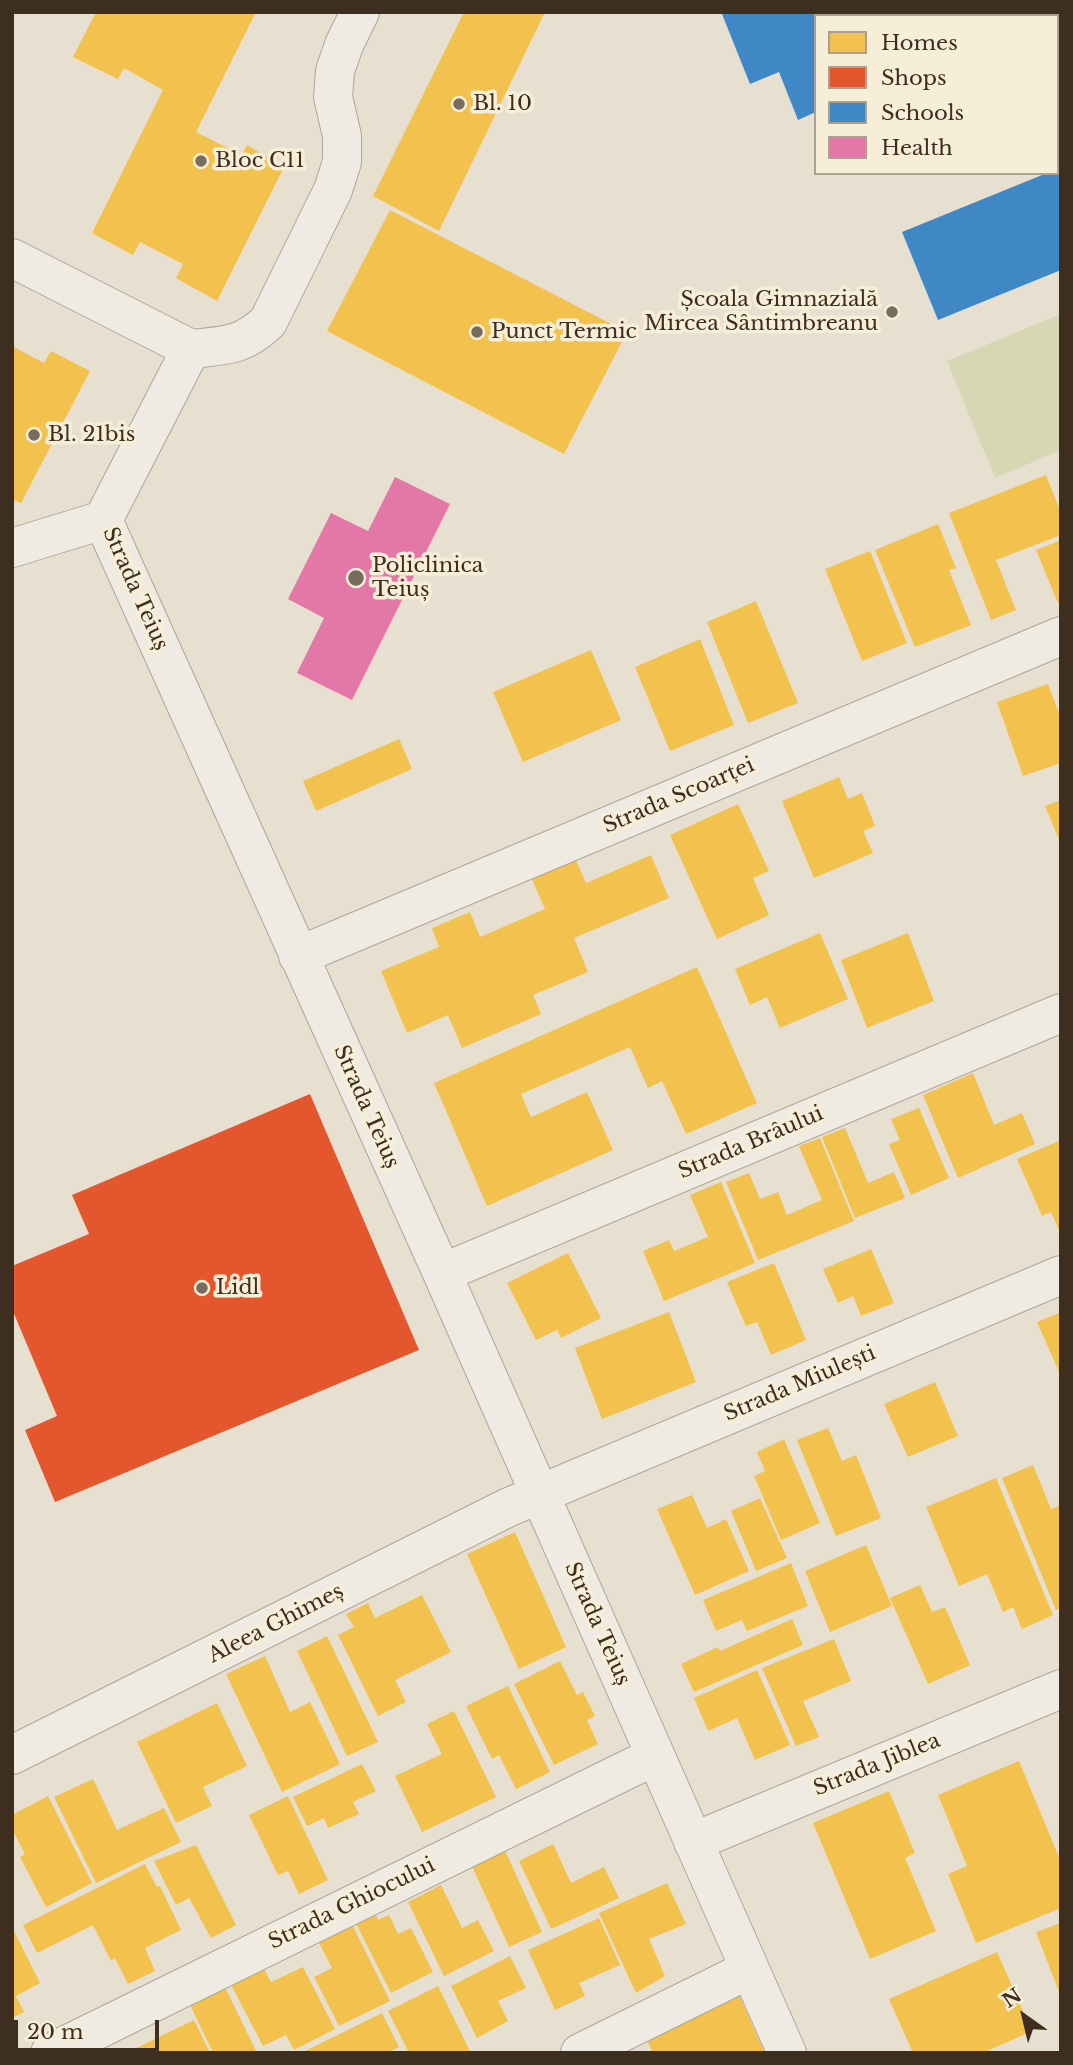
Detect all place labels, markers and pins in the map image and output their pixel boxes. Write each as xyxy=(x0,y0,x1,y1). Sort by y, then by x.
place label: Bl. 10 xyxy=(473,91,532,117)
marker: Bl. 10 xyxy=(451,96,467,112)
place label: Bloc C11 xyxy=(215,148,305,174)
marker: Bloc C11 xyxy=(193,153,209,169)
place label: Școala Gimnazială Mircea Sântimbreanu xyxy=(644,287,878,337)
marker: Școala Gimnazială Mircea Sântimbreanu xyxy=(884,304,900,320)
place label: Punct Termic xyxy=(491,319,637,345)
marker: Punct Termic xyxy=(469,324,485,340)
place label: Bl. 21bis xyxy=(48,422,135,448)
marker: Bl. 21bis xyxy=(26,427,42,443)
place label: Policlinica Teiuș xyxy=(372,553,483,603)
marker: Policlinica Teiuș xyxy=(346,568,366,588)
place label: Lidl xyxy=(216,1275,259,1301)
marker: Lidl xyxy=(194,1280,210,1296)

